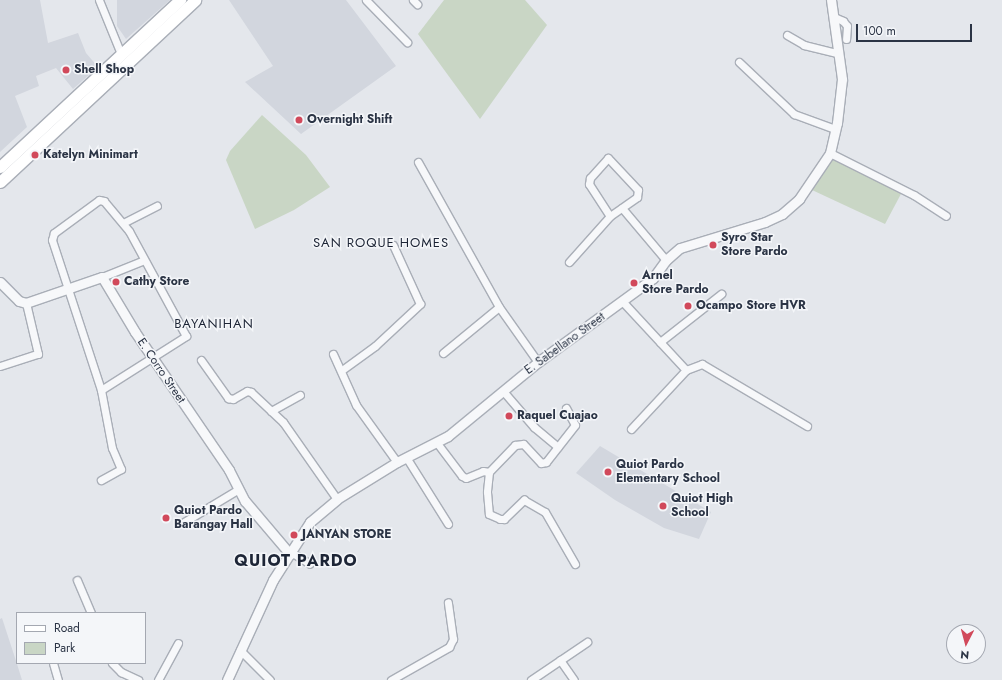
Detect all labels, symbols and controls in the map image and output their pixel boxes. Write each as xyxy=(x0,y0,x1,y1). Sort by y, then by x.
scale bar xyxy=(858,16,974,42)
text: 100 m xyxy=(863,22,896,40)
place label: Shell Shop xyxy=(74,63,134,77)
marker: Shell Shop xyxy=(61,65,71,75)
place label: Overnight Shift xyxy=(307,113,392,127)
marker: Overnight Shift xyxy=(294,115,304,125)
place label: Katelyn Minimart xyxy=(43,148,138,162)
marker: Katelyn Minimart xyxy=(30,150,40,160)
place label: Syro Star Store Pardo xyxy=(721,231,788,259)
district label: SAN ROQUE HOMES xyxy=(313,235,449,251)
marker: Syro Star Store Pardo xyxy=(708,240,718,250)
place label: Arnel Store Pardo xyxy=(642,269,709,297)
place label: Cathy Store xyxy=(124,275,189,289)
marker: Cathy Store xyxy=(111,277,121,287)
marker: Arnel Store Pardo xyxy=(629,278,639,288)
place label: Ocampo Store HVR xyxy=(696,299,806,313)
marker: Ocampo Store HVR xyxy=(683,301,693,311)
street label: E. Sabellano Street xyxy=(522,310,608,378)
district label: BAYANIHAN xyxy=(174,316,254,332)
street label: E. Corro Street xyxy=(134,336,188,406)
place label: Raquel Cuajao xyxy=(517,409,598,423)
marker: Raquel Cuajao xyxy=(504,411,514,421)
place label: Quiot Pardo Elementary School xyxy=(616,458,720,486)
marker: Quiot Pardo Elementary School xyxy=(603,467,613,477)
place label: Quiot High School xyxy=(671,492,733,520)
marker: Quiot High School xyxy=(658,501,668,511)
place label: Quiot Pardo Barangay Hall xyxy=(174,504,253,532)
marker: Quiot Pardo Barangay Hall xyxy=(161,513,171,523)
place label: JANYAN STORE xyxy=(302,528,391,542)
marker: JANYAN STORE xyxy=(289,530,299,540)
district label: QUIOT PARDO xyxy=(234,551,358,571)
legend xyxy=(16,612,146,664)
text: Road xyxy=(54,619,80,637)
north arrow xyxy=(946,624,986,664)
text: Park xyxy=(54,639,75,657)
text: N xyxy=(960,647,970,663)

